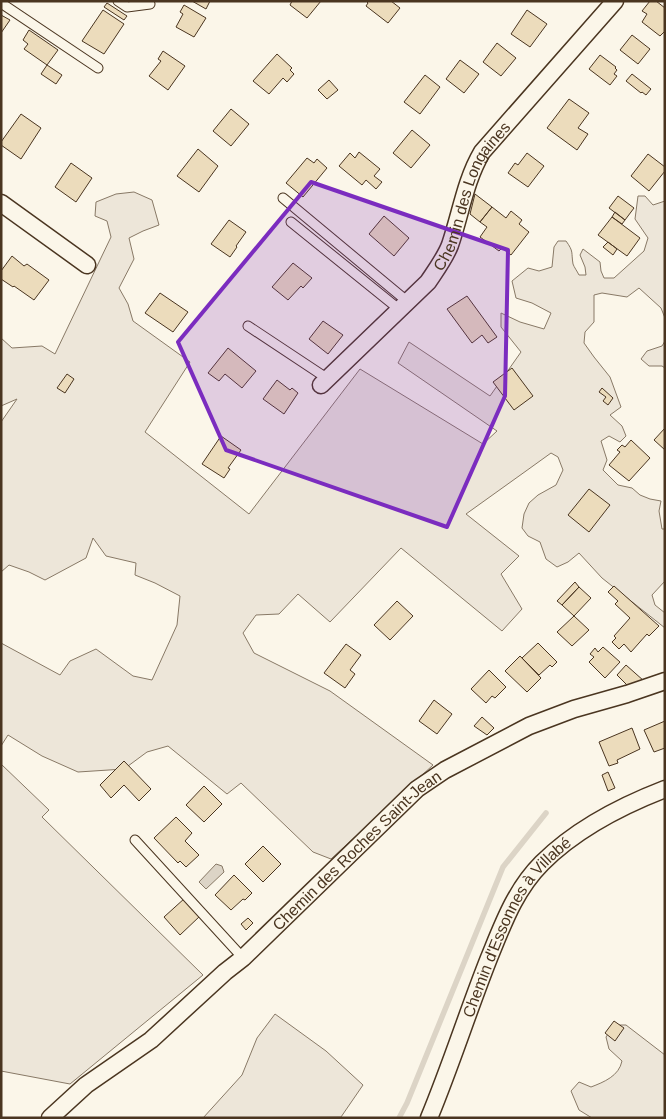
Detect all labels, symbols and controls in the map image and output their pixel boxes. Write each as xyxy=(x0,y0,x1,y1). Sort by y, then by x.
street label: Chemin des Longaines xyxy=(430,118,514,274)
street label: Chemin des Roches Saint-Jean xyxy=(269,767,444,934)
street label: Chemin d'Essonnes à Villabé xyxy=(460,834,574,1020)

